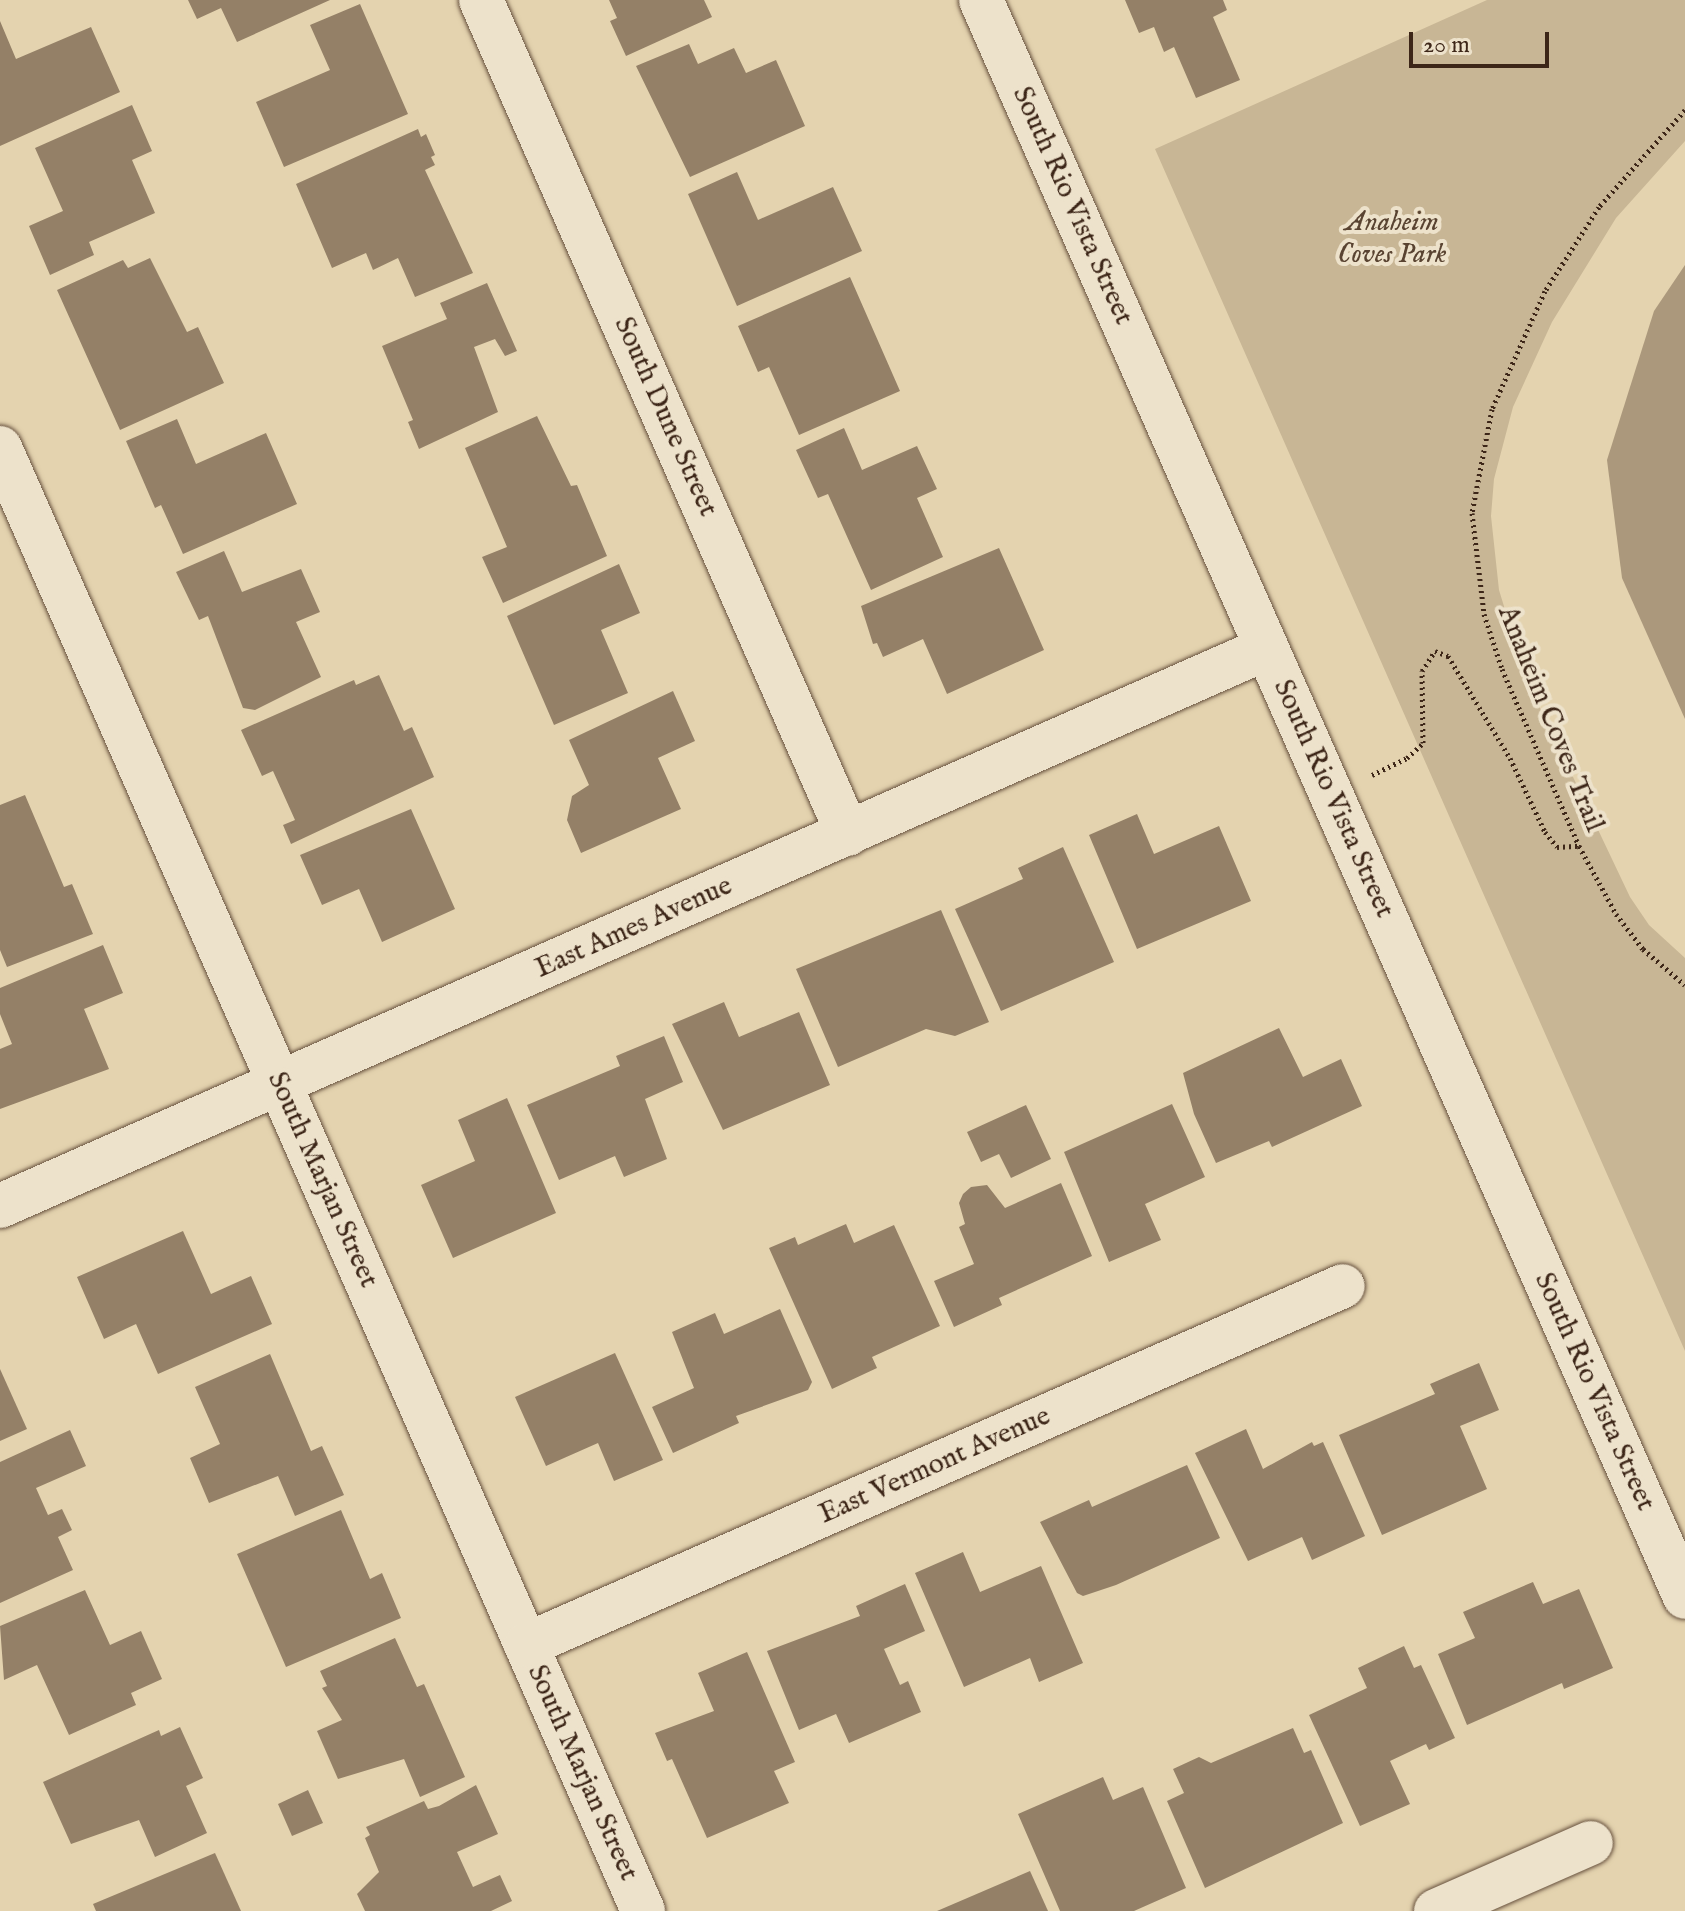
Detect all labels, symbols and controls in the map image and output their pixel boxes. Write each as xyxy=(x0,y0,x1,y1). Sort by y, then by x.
scale bar xyxy=(1413,16,1553,66)
text: 20 m xyxy=(1423,30,1470,61)
street label: South Rio Vista Street xyxy=(1004,82,1140,330)
park label: Anaheim Coves Park xyxy=(1338,206,1446,272)
street label: South Dune Street xyxy=(606,312,724,522)
street label: Anaheim Coves Trail xyxy=(1489,601,1611,837)
street label: South Rio Vista Street xyxy=(1265,675,1401,923)
street label: East Ames Avenue xyxy=(530,870,738,986)
street label: South Marjan Street xyxy=(259,1067,385,1293)
street label: South Rio Vista Street xyxy=(1526,1268,1662,1516)
street label: East Vermont Avenue xyxy=(814,1400,1056,1532)
street label: South Marjan Street xyxy=(519,1660,645,1886)

